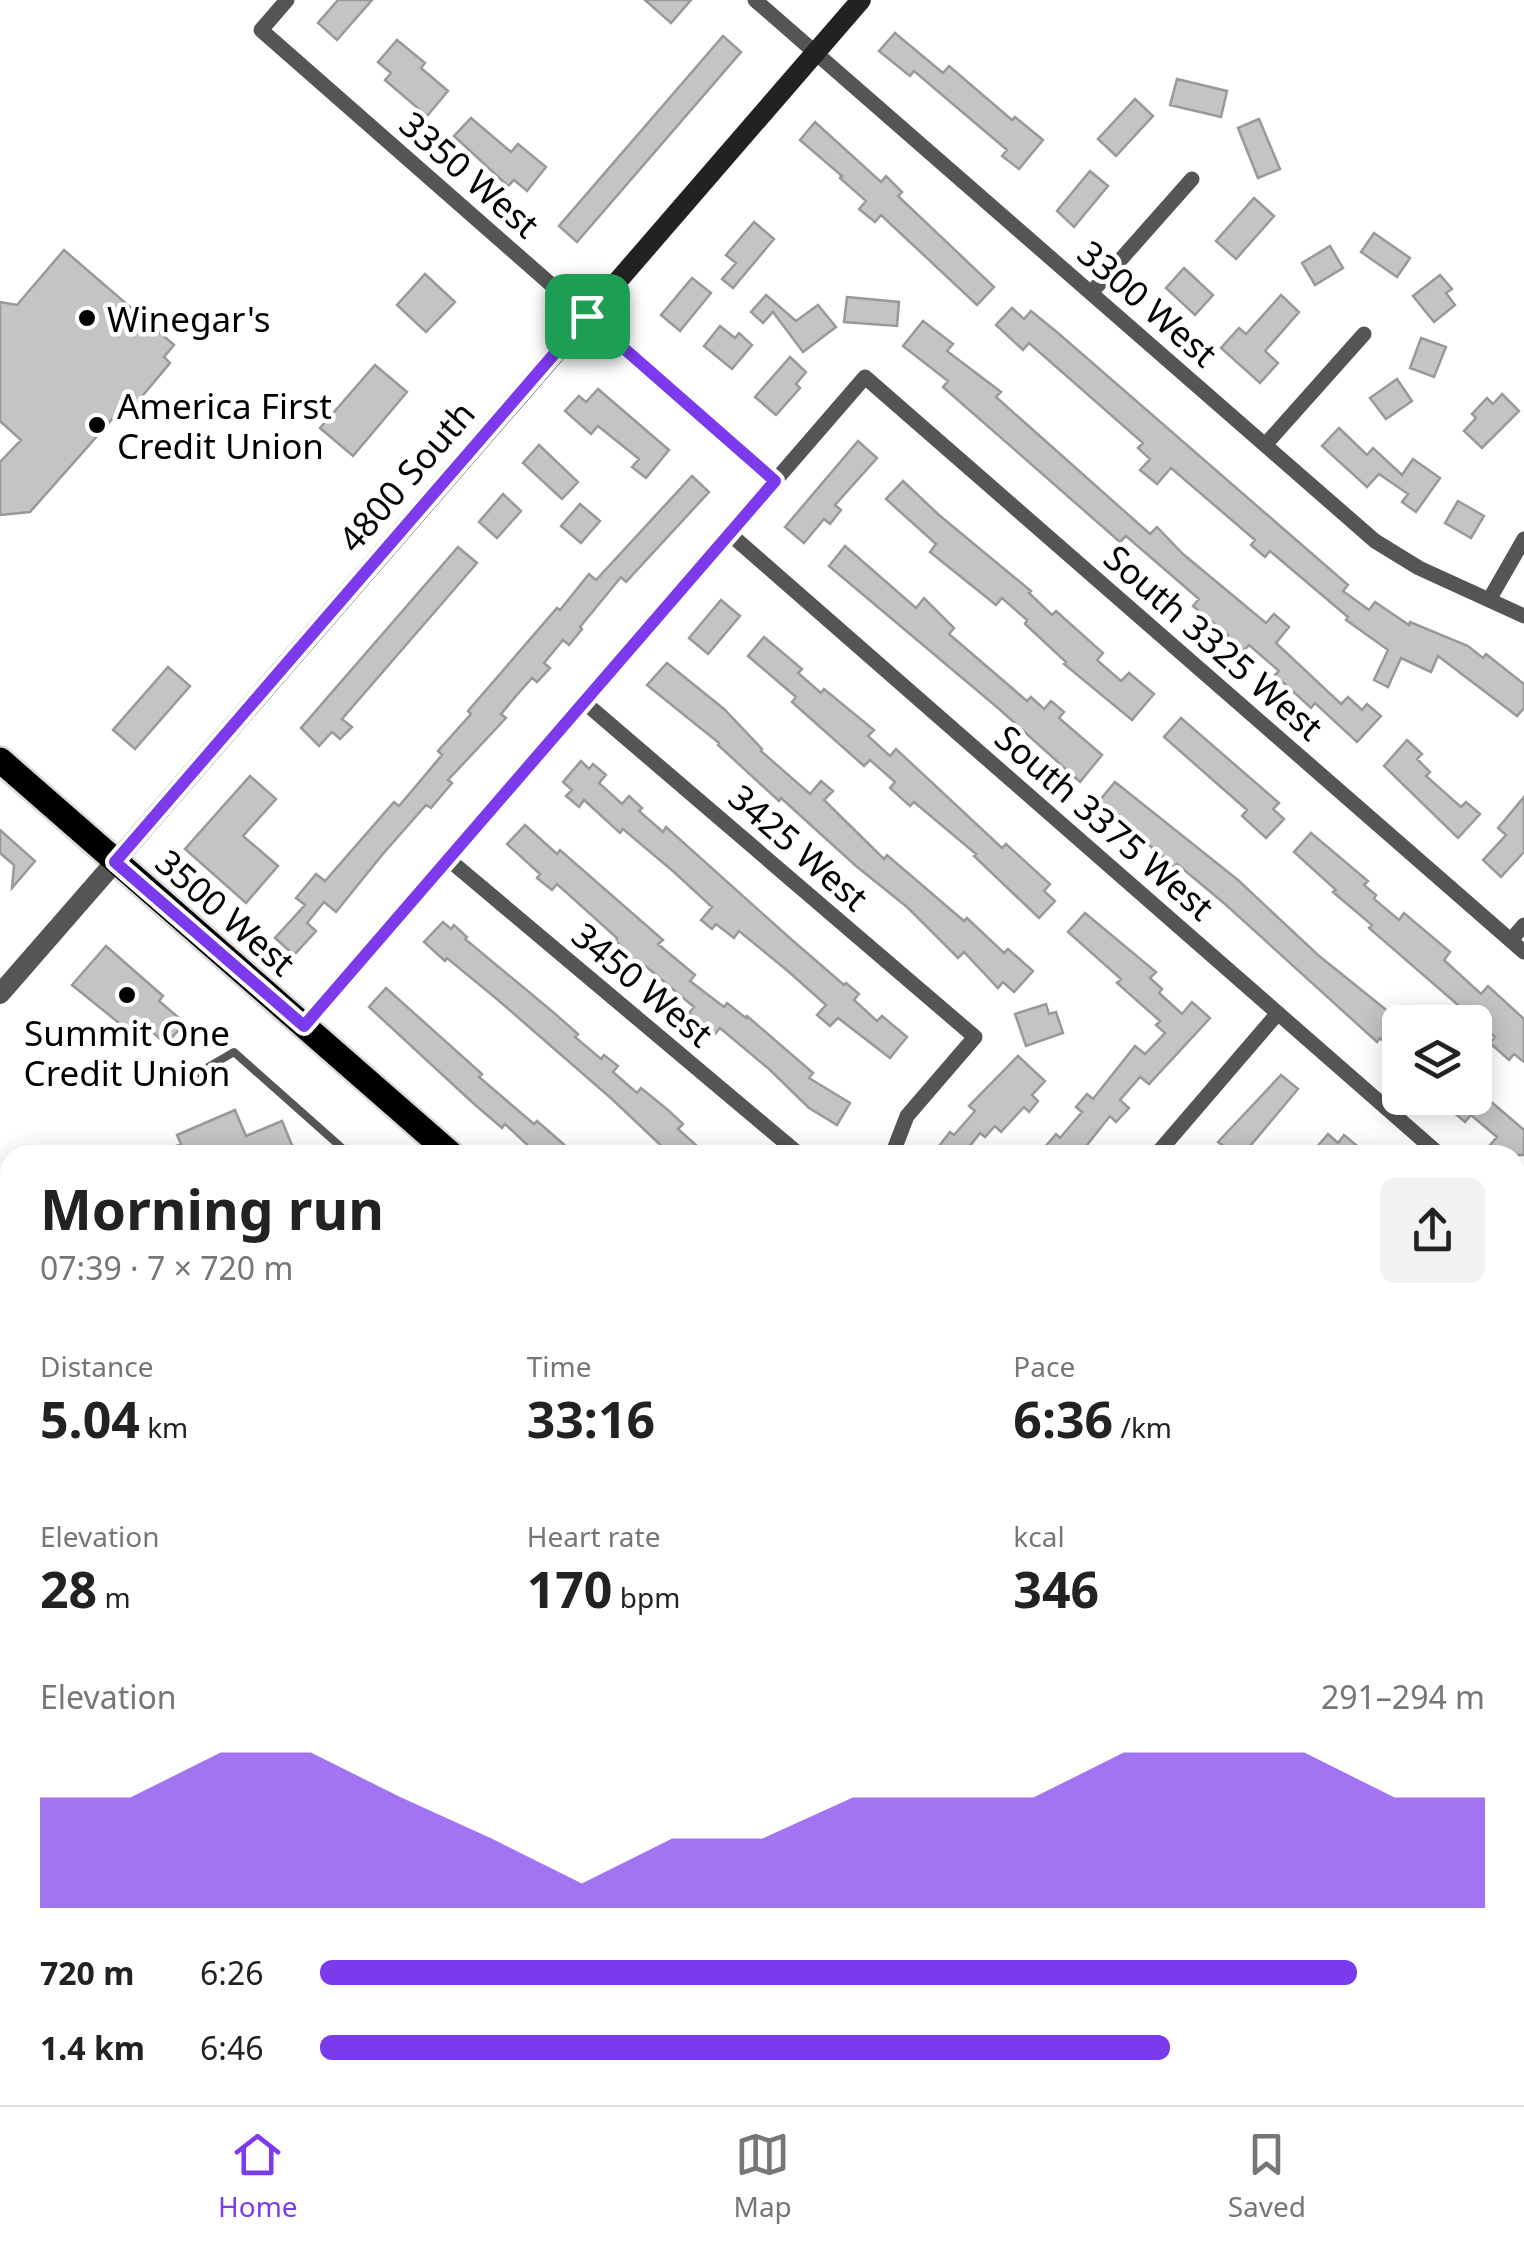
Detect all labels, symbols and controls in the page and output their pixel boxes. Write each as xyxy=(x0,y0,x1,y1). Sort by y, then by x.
street label: 3350 West xyxy=(390,100,550,248)
street label: 3300 West xyxy=(1068,229,1228,377)
pin xyxy=(545,274,630,359)
icon: arrive xyxy=(560,289,615,344)
place label: Winegar's xyxy=(107,295,271,342)
marker: Winegar's xyxy=(76,307,98,329)
place label: America First Credit Union xyxy=(117,382,332,469)
street label: 4800 South xyxy=(327,391,485,561)
marker: America First Credit Union xyxy=(86,414,108,436)
street label: South 3325 West xyxy=(1095,534,1333,750)
street label: South 3375 West xyxy=(986,714,1224,930)
street label: 3425 West xyxy=(719,773,879,921)
street label: 3500 West xyxy=(146,838,306,986)
street label: 3450 West xyxy=(563,911,723,1057)
marker: Summit One Credit Union xyxy=(116,984,138,1006)
map controls xyxy=(1382,1005,1492,1115)
button: layers xyxy=(1382,1005,1492,1115)
place label: Summit One Credit Union xyxy=(24,1009,230,1096)
text: Morning run xyxy=(40,1171,384,1246)
button: share xyxy=(1380,1178,1485,1283)
text: 07:39 · 7 × 720 m xyxy=(40,1246,293,1289)
text: Distance xyxy=(40,1347,153,1385)
text: Time xyxy=(527,1347,591,1385)
text: Pace xyxy=(1013,1347,1075,1385)
text: 5.04 xyxy=(40,1385,140,1453)
text: 33:16 xyxy=(527,1385,655,1453)
text: 6:36 xyxy=(1013,1385,1113,1453)
text: km xyxy=(140,1408,188,1446)
text: /km xyxy=(1113,1408,1172,1446)
text: Elevation xyxy=(40,1517,160,1555)
text: Heart rate xyxy=(527,1517,660,1555)
text: kcal xyxy=(1013,1517,1065,1555)
text: 28 xyxy=(40,1555,97,1623)
text: 170 xyxy=(527,1555,612,1623)
text: 346 xyxy=(1013,1555,1099,1623)
text: m xyxy=(97,1578,131,1616)
text: bpm xyxy=(612,1578,680,1616)
text: Elevation xyxy=(40,1675,177,1718)
text: 291–294 m xyxy=(1321,1675,1485,1718)
text: 720 m xyxy=(40,1951,134,1994)
text: 6:26 xyxy=(200,1951,264,1994)
text: 1.4 km xyxy=(40,2026,145,2069)
text: 6:46 xyxy=(200,2026,264,2069)
tab: Home xyxy=(218,2127,298,2225)
tab: Map xyxy=(734,2127,792,2225)
tab: Saved xyxy=(1228,2127,1306,2225)

